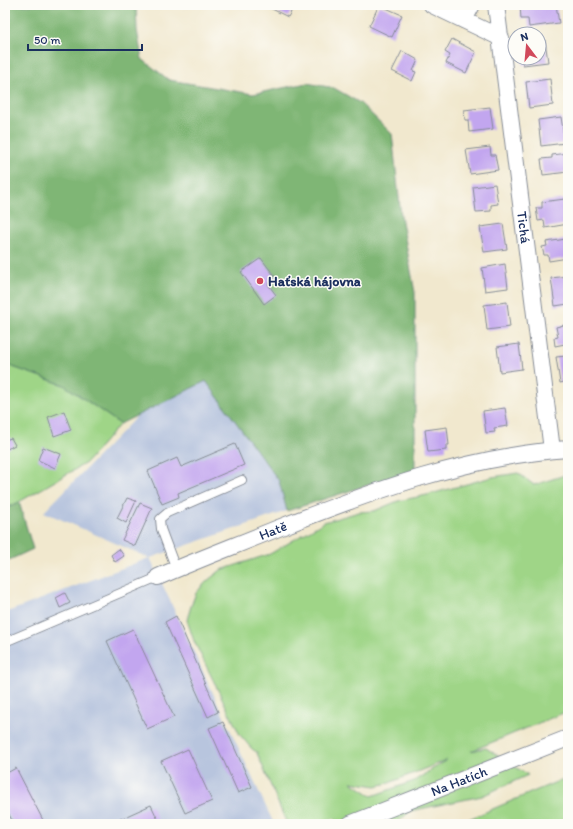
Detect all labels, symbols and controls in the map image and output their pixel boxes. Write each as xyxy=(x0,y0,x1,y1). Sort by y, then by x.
scale bar xyxy=(28,26,142,52)
north arrow xyxy=(507,26,547,66)
text: N xyxy=(519,30,530,44)
text: 50 m xyxy=(34,33,60,47)
street label: Tichá xyxy=(513,210,534,245)
place label: Haťská hájovna xyxy=(268,273,361,290)
marker: Haťská hájovna xyxy=(255,276,265,286)
street label: Hatě xyxy=(257,517,290,544)
street label: Na Hatích xyxy=(428,763,490,800)

